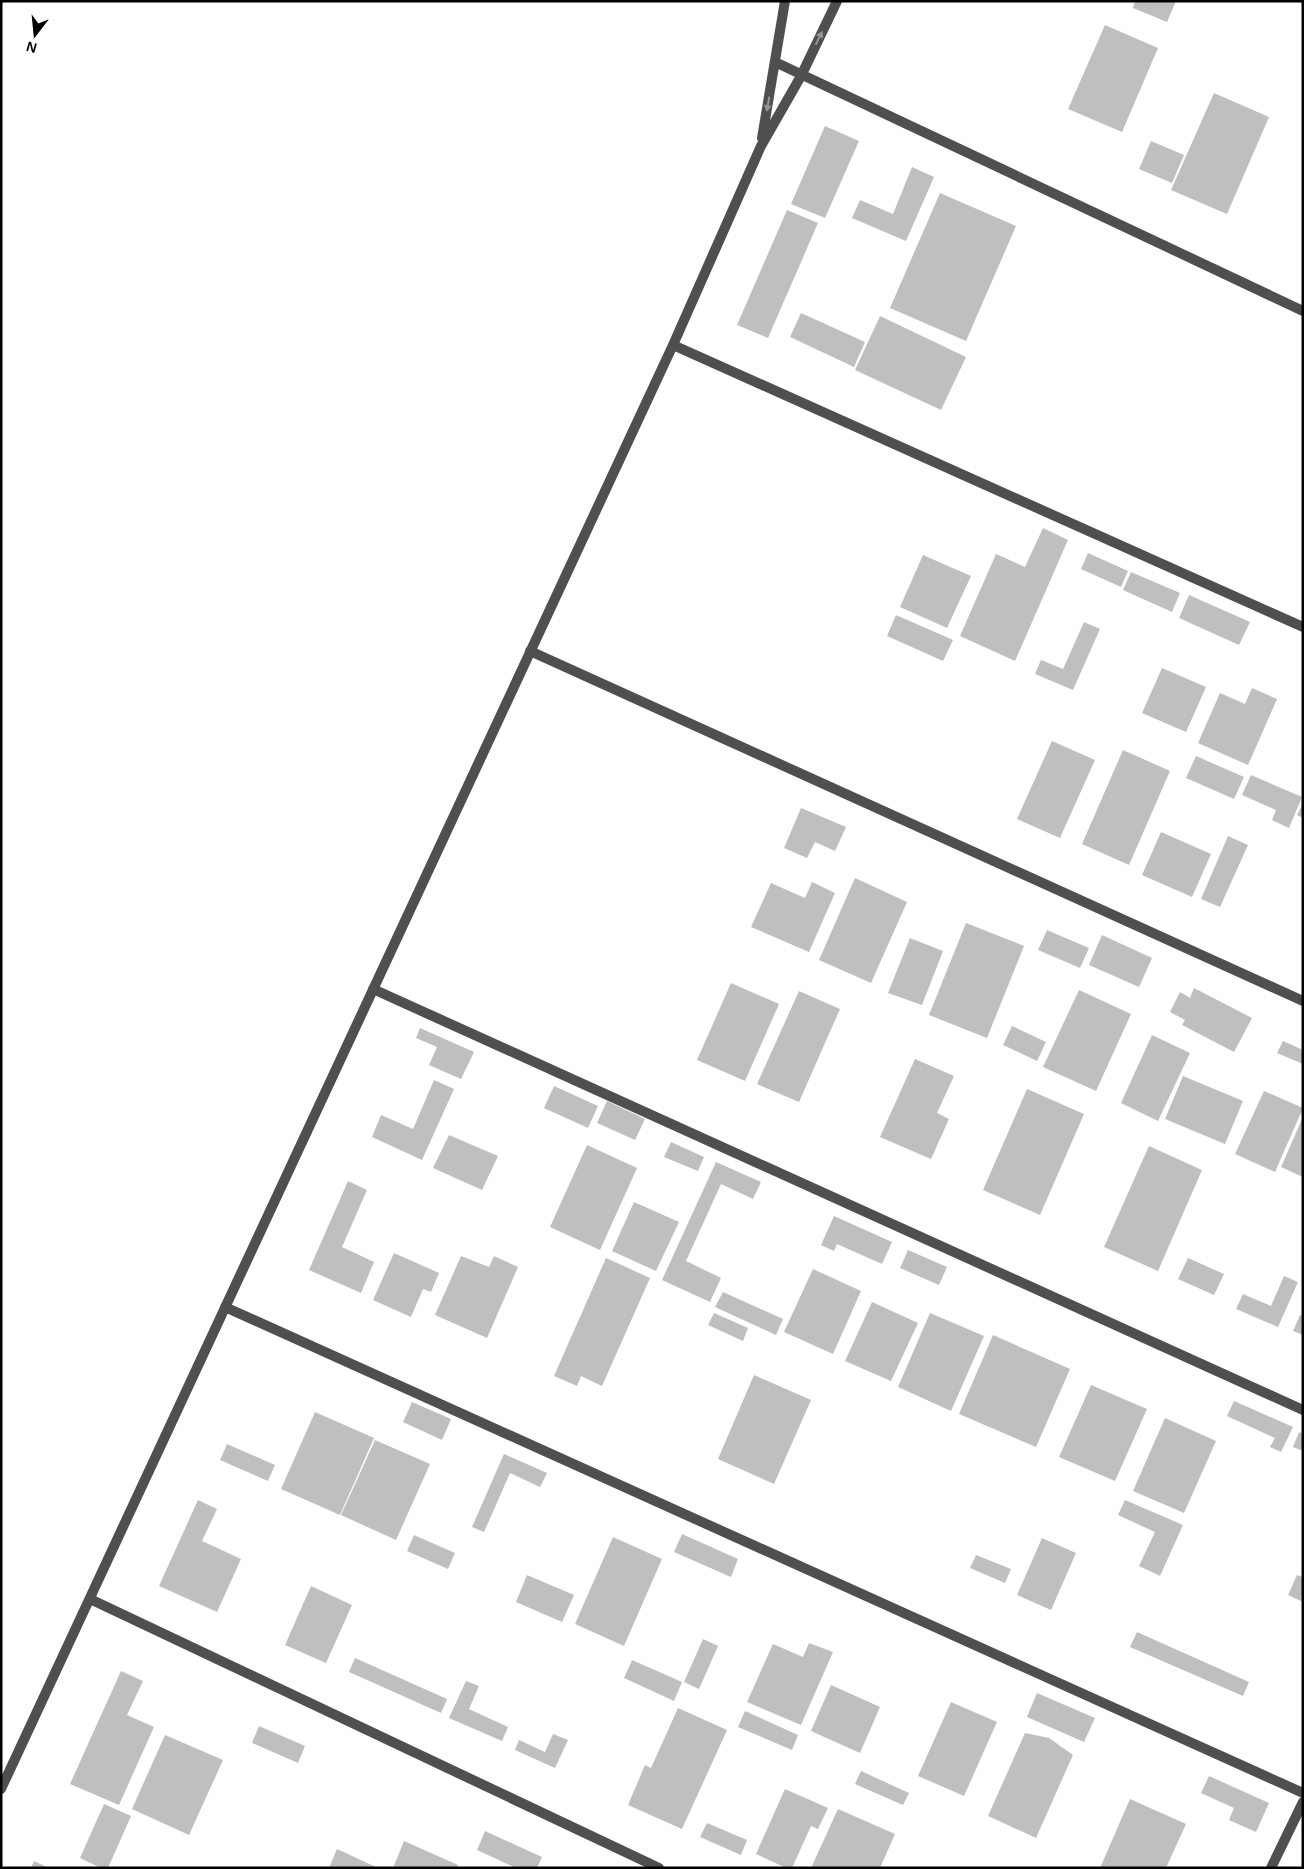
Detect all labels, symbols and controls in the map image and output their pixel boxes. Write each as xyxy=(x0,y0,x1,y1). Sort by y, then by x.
north arrow xyxy=(10,10,60,60)
one-way arrow xyxy=(815,31,823,46)
text: N xyxy=(24,38,38,57)
one-way arrow xyxy=(764,96,772,112)

